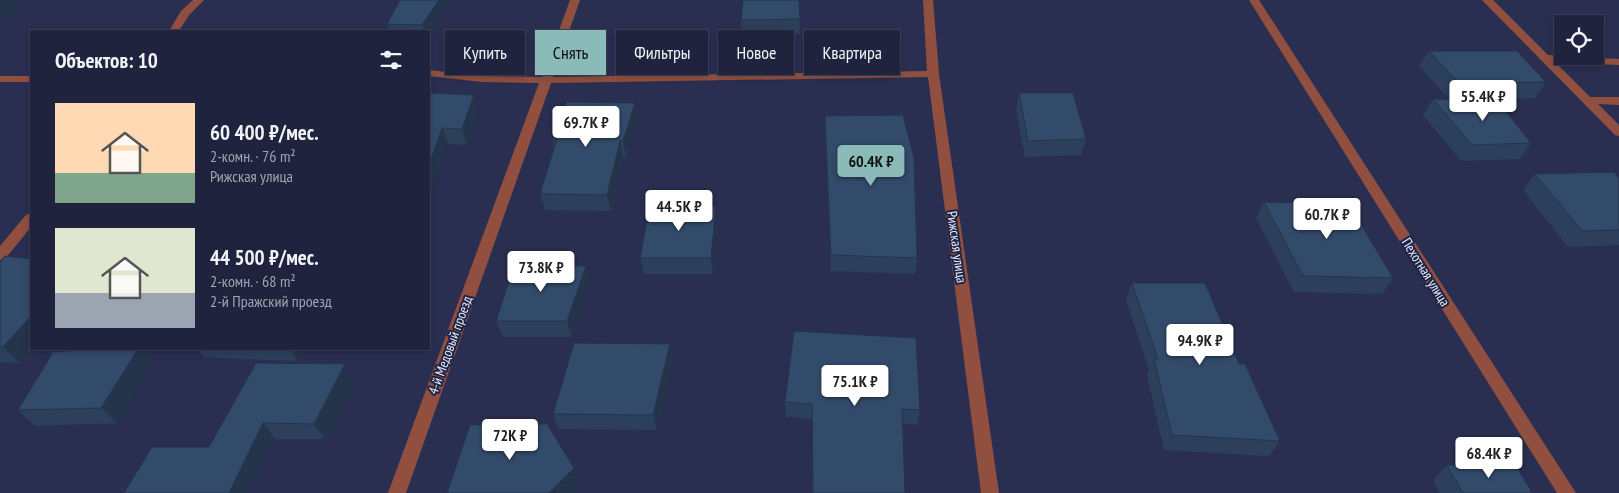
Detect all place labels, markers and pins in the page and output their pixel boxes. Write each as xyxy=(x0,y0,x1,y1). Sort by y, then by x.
pin: 55.4K ₽ xyxy=(1437,80,1529,122)
pin: 69.7K ₽ xyxy=(540,106,632,148)
pin: 60.4K ₽ xyxy=(825,144,917,187)
pin: 44.5K ₽ xyxy=(633,190,725,232)
pin: 60.7K ₽ xyxy=(1281,198,1373,240)
pin: 73.8K ₽ xyxy=(495,250,587,293)
pin: 94.9K ₽ xyxy=(1154,324,1246,366)
pin: 75.1K ₽ xyxy=(809,364,901,407)
pin: 72K ₽ xyxy=(475,418,545,461)
pin: 68.4K ₽ xyxy=(1443,436,1535,479)

